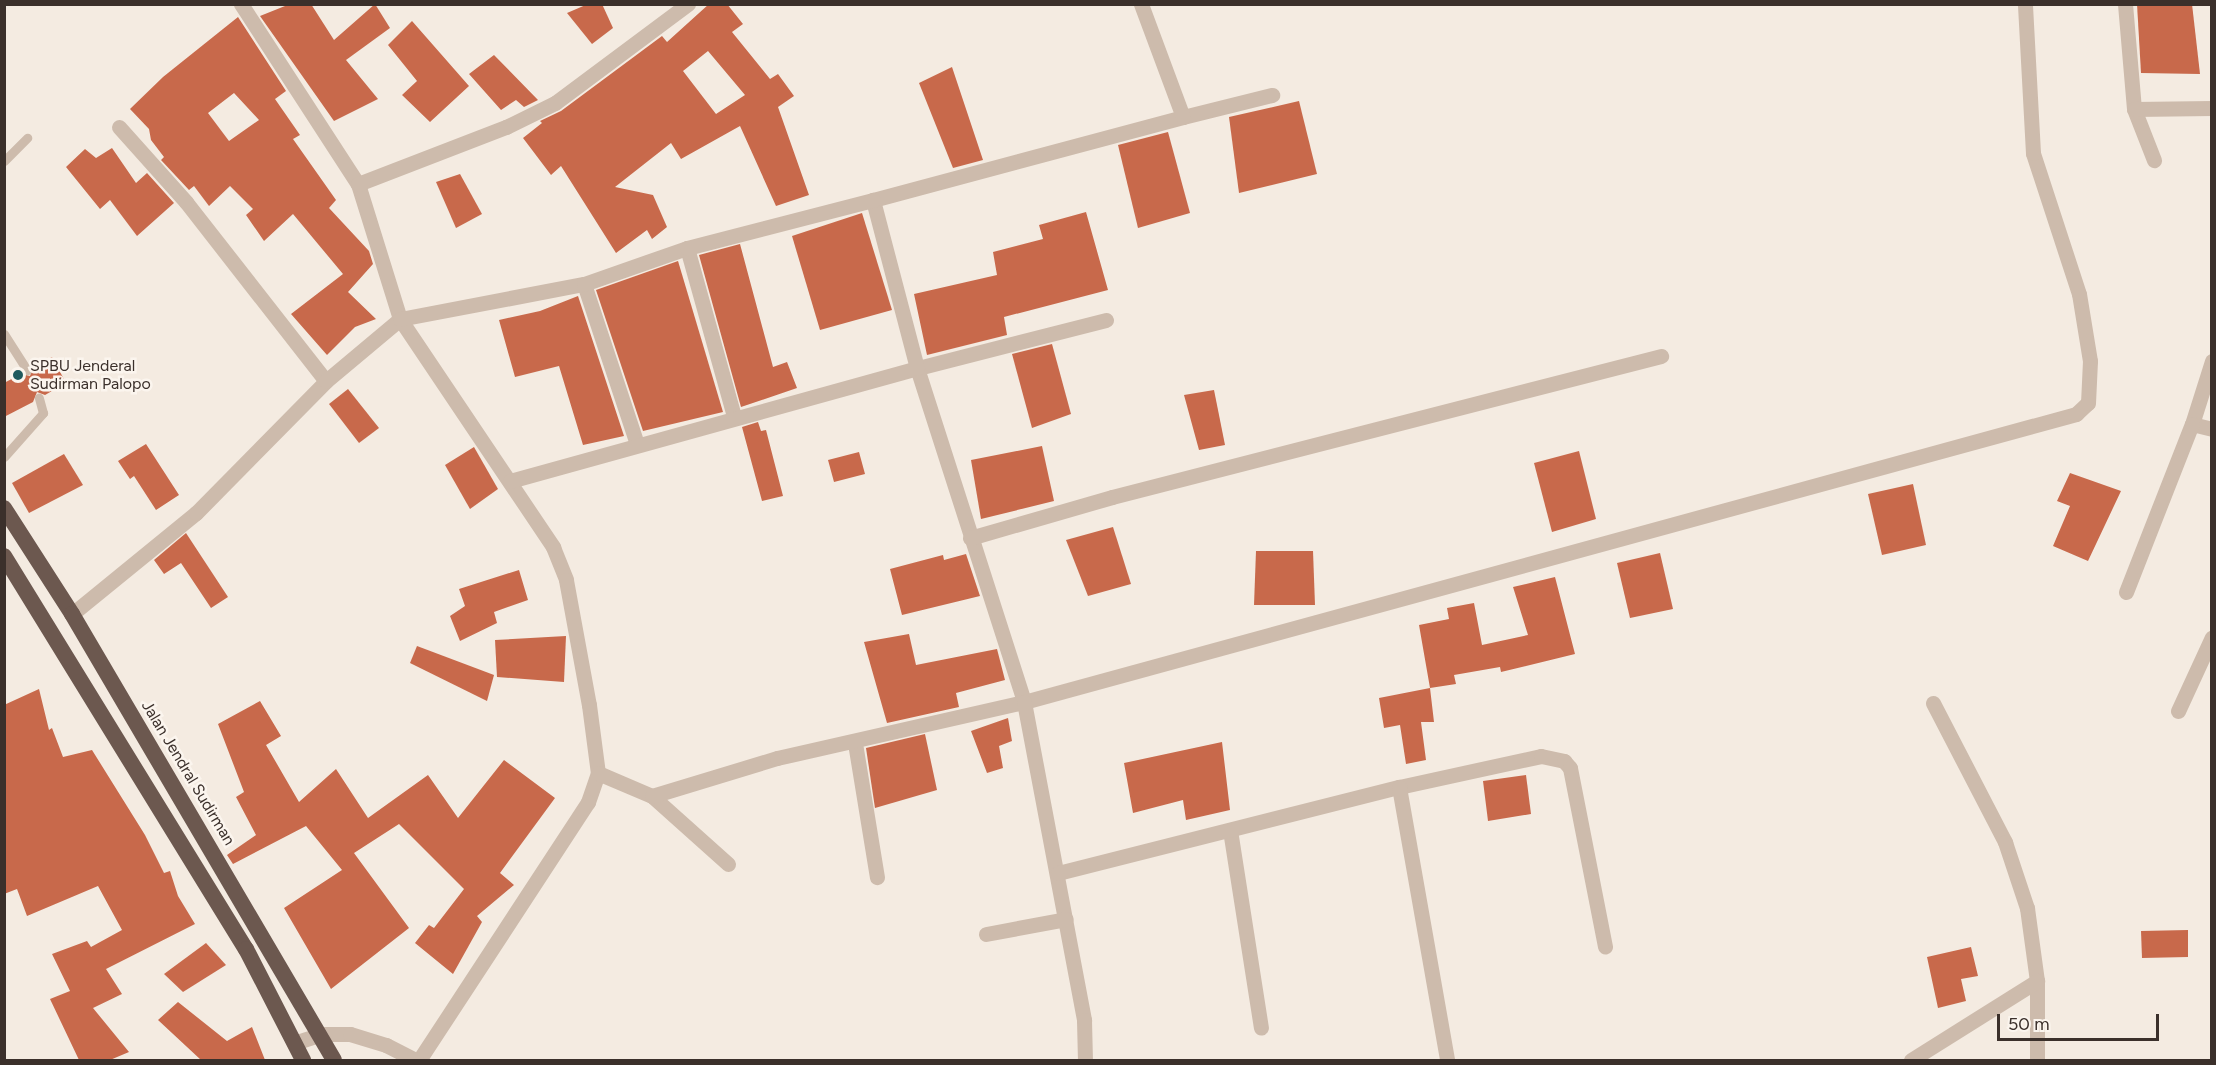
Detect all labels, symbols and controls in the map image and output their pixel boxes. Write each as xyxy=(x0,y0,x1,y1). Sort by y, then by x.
place label: SPBU Jenderal Sudirman Palopo xyxy=(30,356,151,394)
marker: SPBU Jenderal Sudirman Palopo xyxy=(11,368,25,382)
street label: Jalan Jendral Sudirman xyxy=(137,697,239,849)
scale bar xyxy=(2000,1002,2162,1040)
text: 50 m xyxy=(2008,1013,2050,1035)

